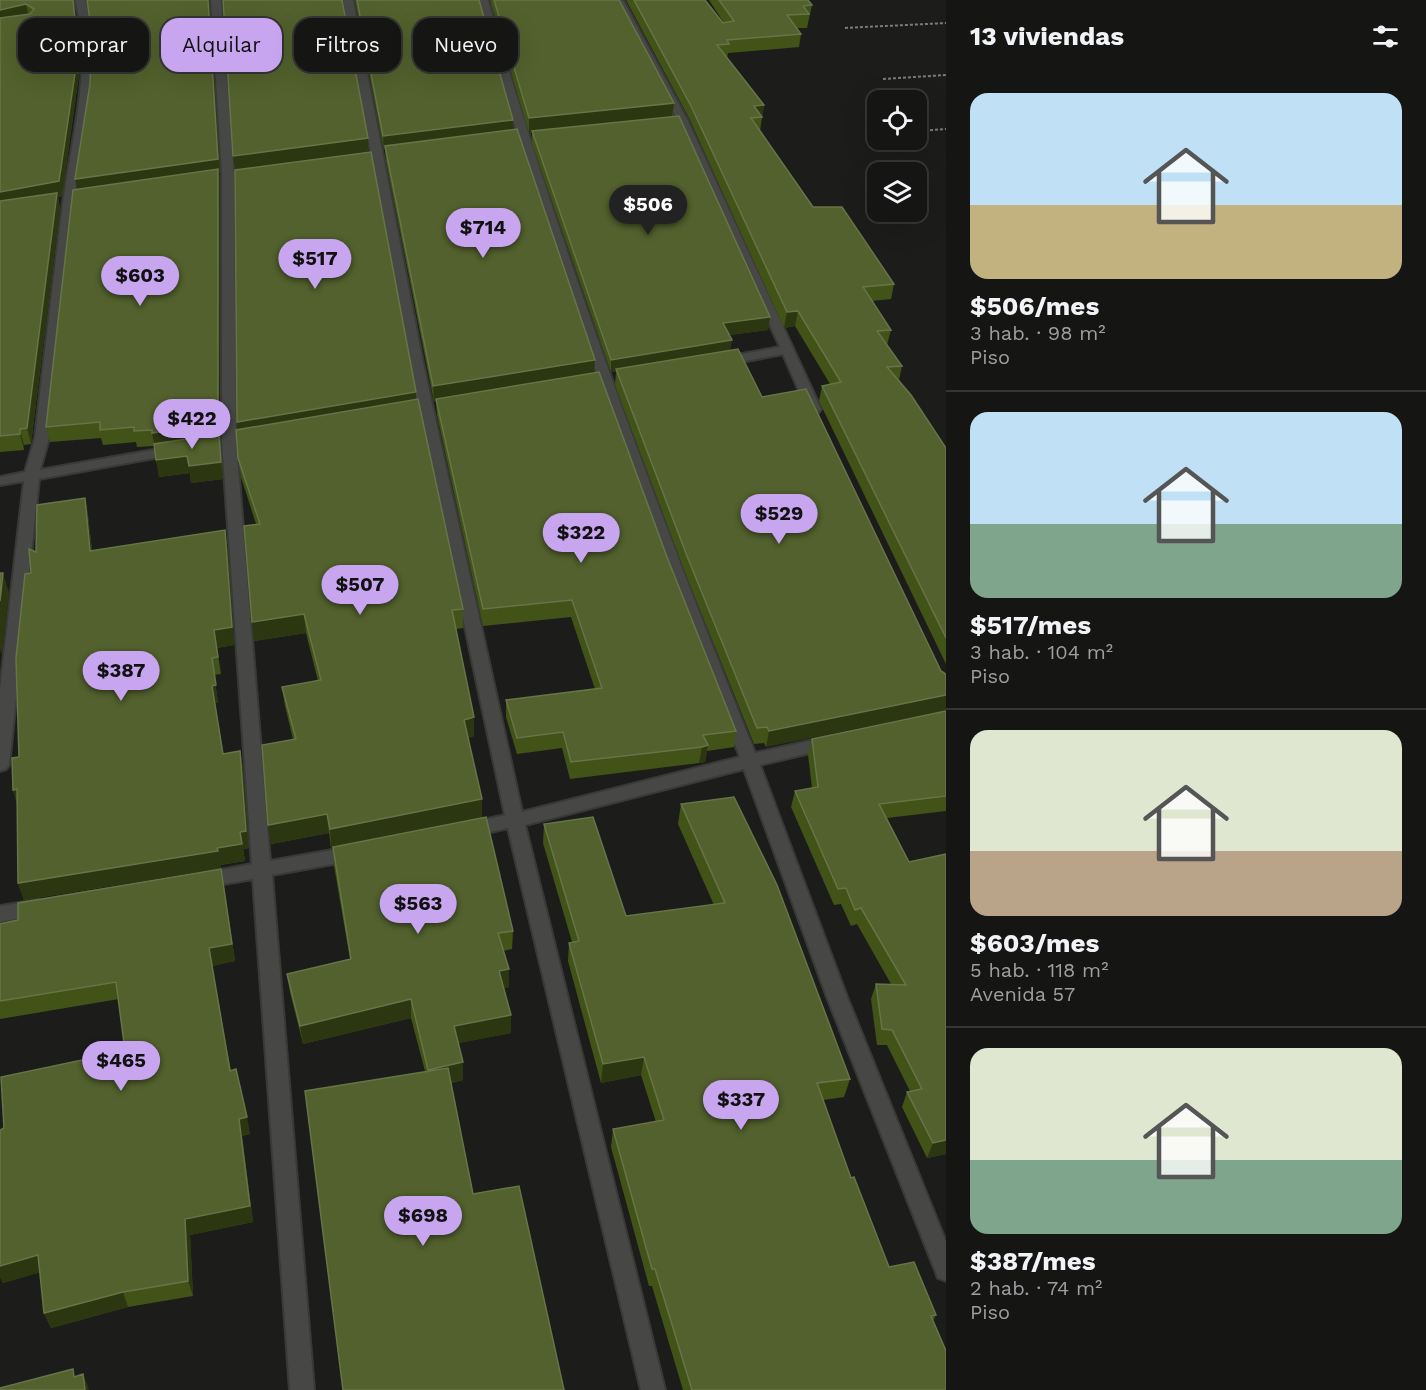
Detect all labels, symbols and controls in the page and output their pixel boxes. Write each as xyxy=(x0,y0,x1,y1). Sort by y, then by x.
chip: Comprar xyxy=(18,18,149,72)
chip: Alquilar xyxy=(161,18,282,72)
chip: Filtros xyxy=(294,18,401,72)
chip: Nuevo xyxy=(413,18,518,72)
icon: filters xyxy=(1369,20,1402,53)
text: 13 viviendas xyxy=(970,21,1124,51)
map controls xyxy=(867,90,927,222)
button: locate xyxy=(867,90,927,150)
icon: home xyxy=(1132,132,1240,240)
button: layers xyxy=(867,162,927,222)
pin: $506 xyxy=(612,185,684,236)
text: $506 xyxy=(623,192,673,216)
pin: $714 xyxy=(447,208,519,259)
text: $714 xyxy=(460,215,506,239)
pin: $517 xyxy=(279,239,351,290)
text: $517 xyxy=(292,246,338,270)
pin: $603 xyxy=(104,256,176,307)
text: $603 xyxy=(115,263,165,287)
text: $506/mes xyxy=(970,291,1099,321)
text: 3 hab. · 98 m² xyxy=(970,321,1106,345)
text: Piso xyxy=(970,345,1010,369)
pin: $422 xyxy=(156,399,228,450)
text: $422 xyxy=(167,406,217,430)
icon: home xyxy=(1132,451,1240,559)
pin: $529 xyxy=(743,494,815,545)
text: $529 xyxy=(755,501,803,525)
pin: $322 xyxy=(545,513,617,564)
text: $322 xyxy=(557,520,605,544)
pin: $507 xyxy=(324,565,396,616)
text: $507 xyxy=(336,572,385,596)
text: $517/mes xyxy=(970,610,1091,640)
text: 3 hab. · 104 m² xyxy=(970,640,1113,664)
pin: $387 xyxy=(85,651,157,702)
text: $387 xyxy=(97,658,145,682)
text: Piso xyxy=(970,664,1010,688)
icon: home xyxy=(1132,769,1240,877)
pin: $563 xyxy=(382,884,454,935)
text: $563 xyxy=(394,891,442,915)
text: $603/mes xyxy=(970,928,1099,958)
text: 5 hab. · 118 m² xyxy=(970,958,1108,982)
text: Avenida 57 xyxy=(970,982,1075,1006)
pin: $465 xyxy=(85,1041,157,1092)
text: $465 xyxy=(96,1048,146,1072)
pin: $337 xyxy=(705,1080,777,1131)
text: $337 xyxy=(717,1087,765,1111)
icon: home xyxy=(1132,1087,1240,1195)
pin: $698 xyxy=(387,1196,459,1247)
text: $698 xyxy=(398,1203,448,1227)
text: $387/mes xyxy=(970,1246,1096,1276)
text: 2 hab. · 74 m² xyxy=(970,1276,1102,1300)
text: Piso xyxy=(970,1300,1010,1324)

